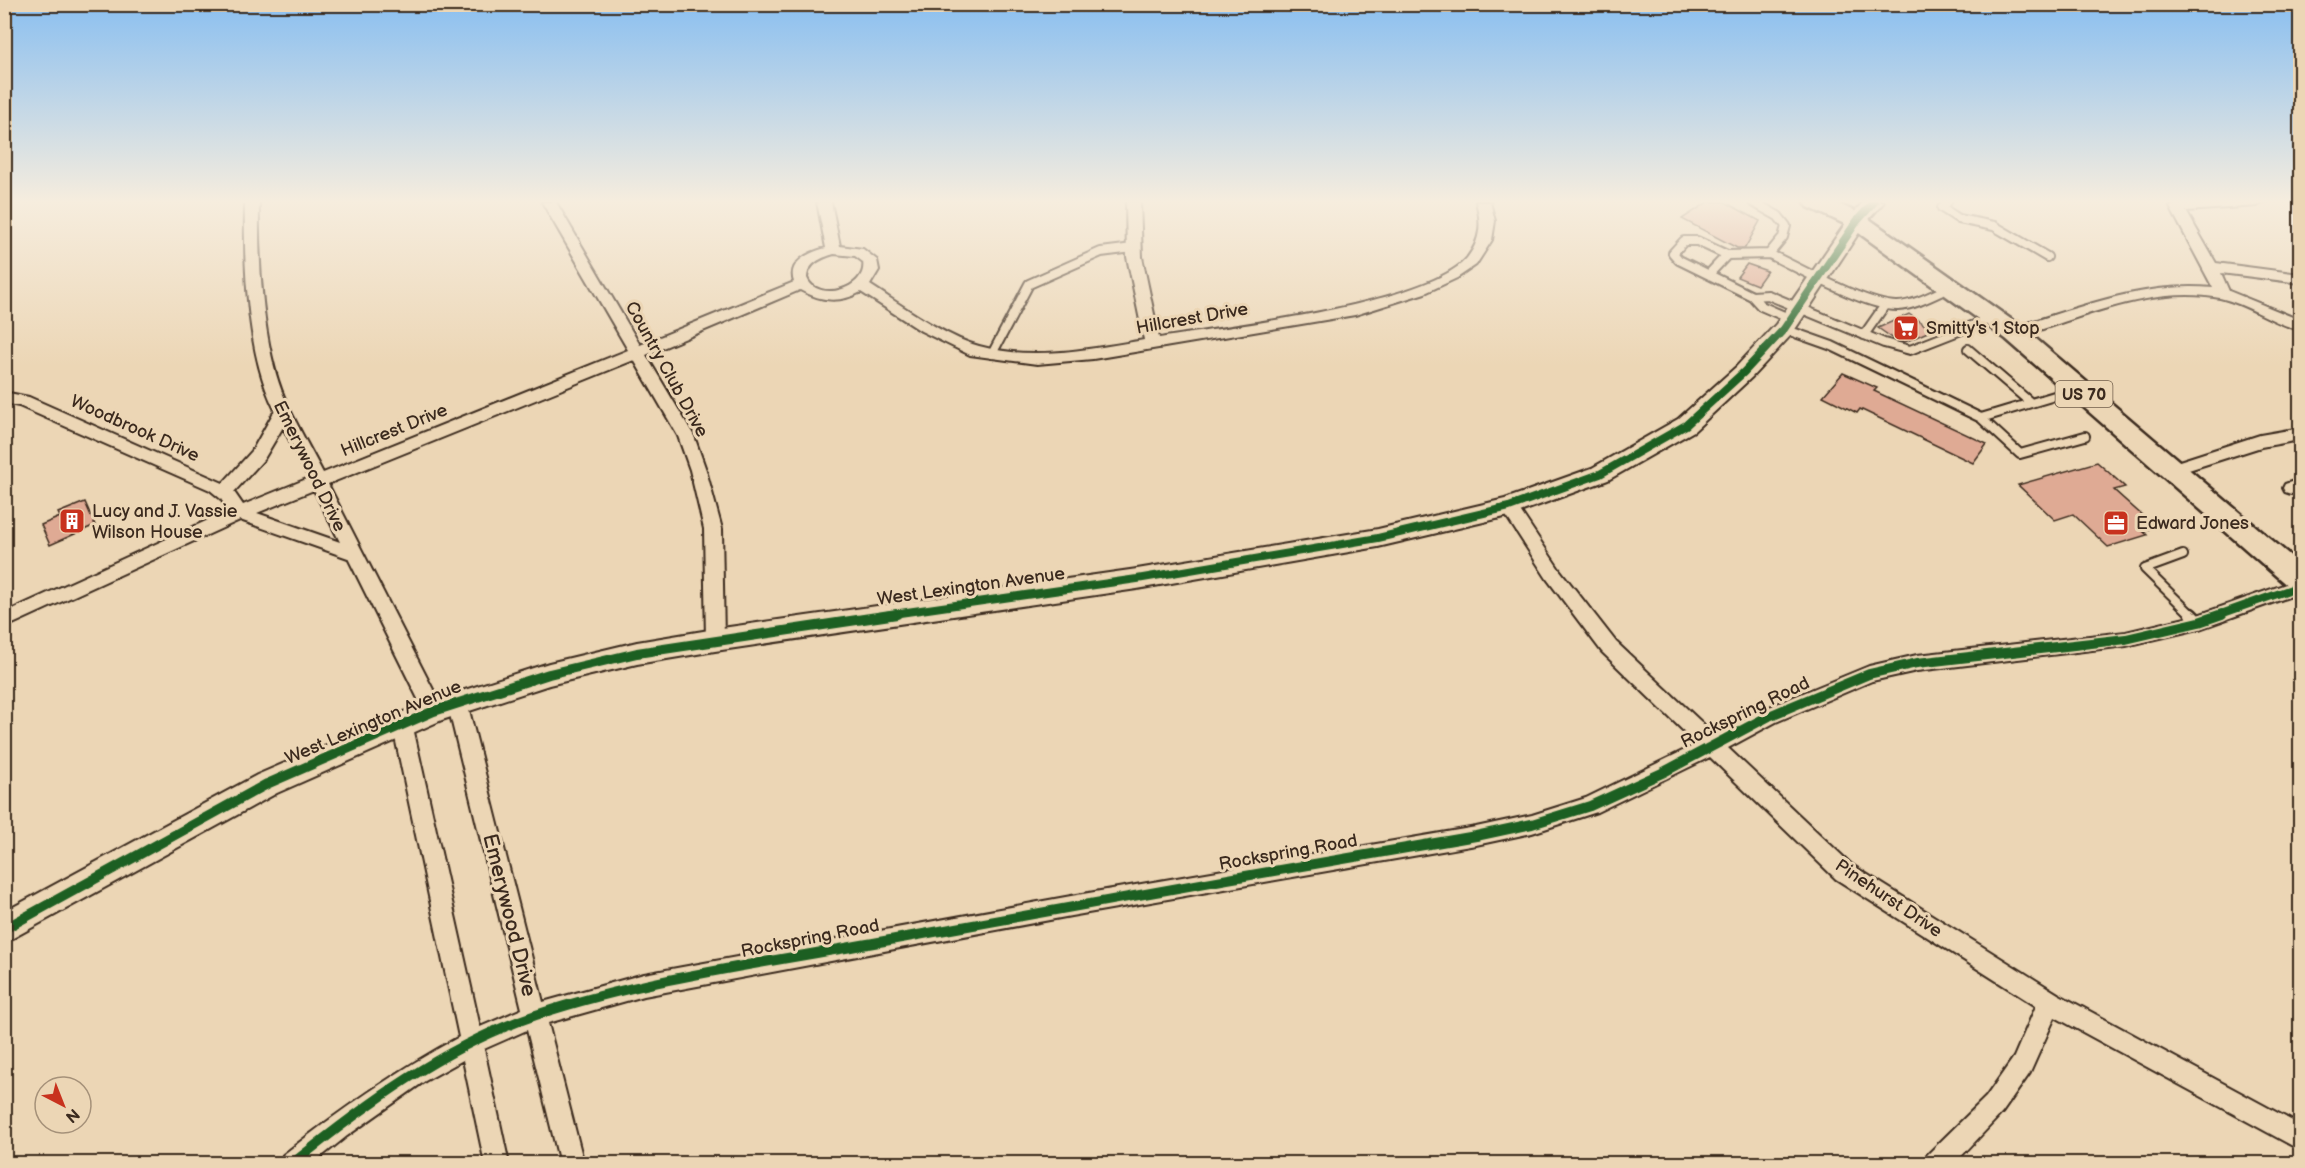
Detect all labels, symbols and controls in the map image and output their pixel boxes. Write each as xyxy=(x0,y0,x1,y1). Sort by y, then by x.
street label: Country Club Drive xyxy=(621,298,713,441)
street label: Hillcrest Drive xyxy=(1134,298,1250,339)
supermarket icon: Smitty's 1 Stop xyxy=(1891,313,1921,343)
place label: Smitty's 1 Stop xyxy=(1926,318,2040,339)
road number: US 70 xyxy=(2056,381,2112,407)
street label: Woodbrook Drive xyxy=(67,391,203,466)
street label: Emerywood Drive xyxy=(269,397,350,535)
street label: Hillcrest Drive xyxy=(338,399,451,461)
place label: Lucy and J. Vassie Wilson House xyxy=(92,501,238,543)
building icon: Lucy and J. Vassie Wilson House xyxy=(57,506,87,536)
office icon: Edward Jones xyxy=(2101,508,2131,538)
place label: Edward Jones xyxy=(2136,513,2249,534)
street label: West Lexington Avenue xyxy=(876,563,1067,610)
street label: Rockspring Road xyxy=(1678,672,1813,753)
street label: West Lexington Avenue xyxy=(282,676,465,769)
street label: Rockspring Road xyxy=(1217,830,1359,875)
street label: Emerywood Drive xyxy=(477,831,542,999)
street label: Pinehurst Drive xyxy=(1831,855,1946,942)
street label: Rockspring Road xyxy=(739,915,881,962)
north arrow xyxy=(33,1075,93,1135)
text: N xyxy=(61,1104,83,1126)

